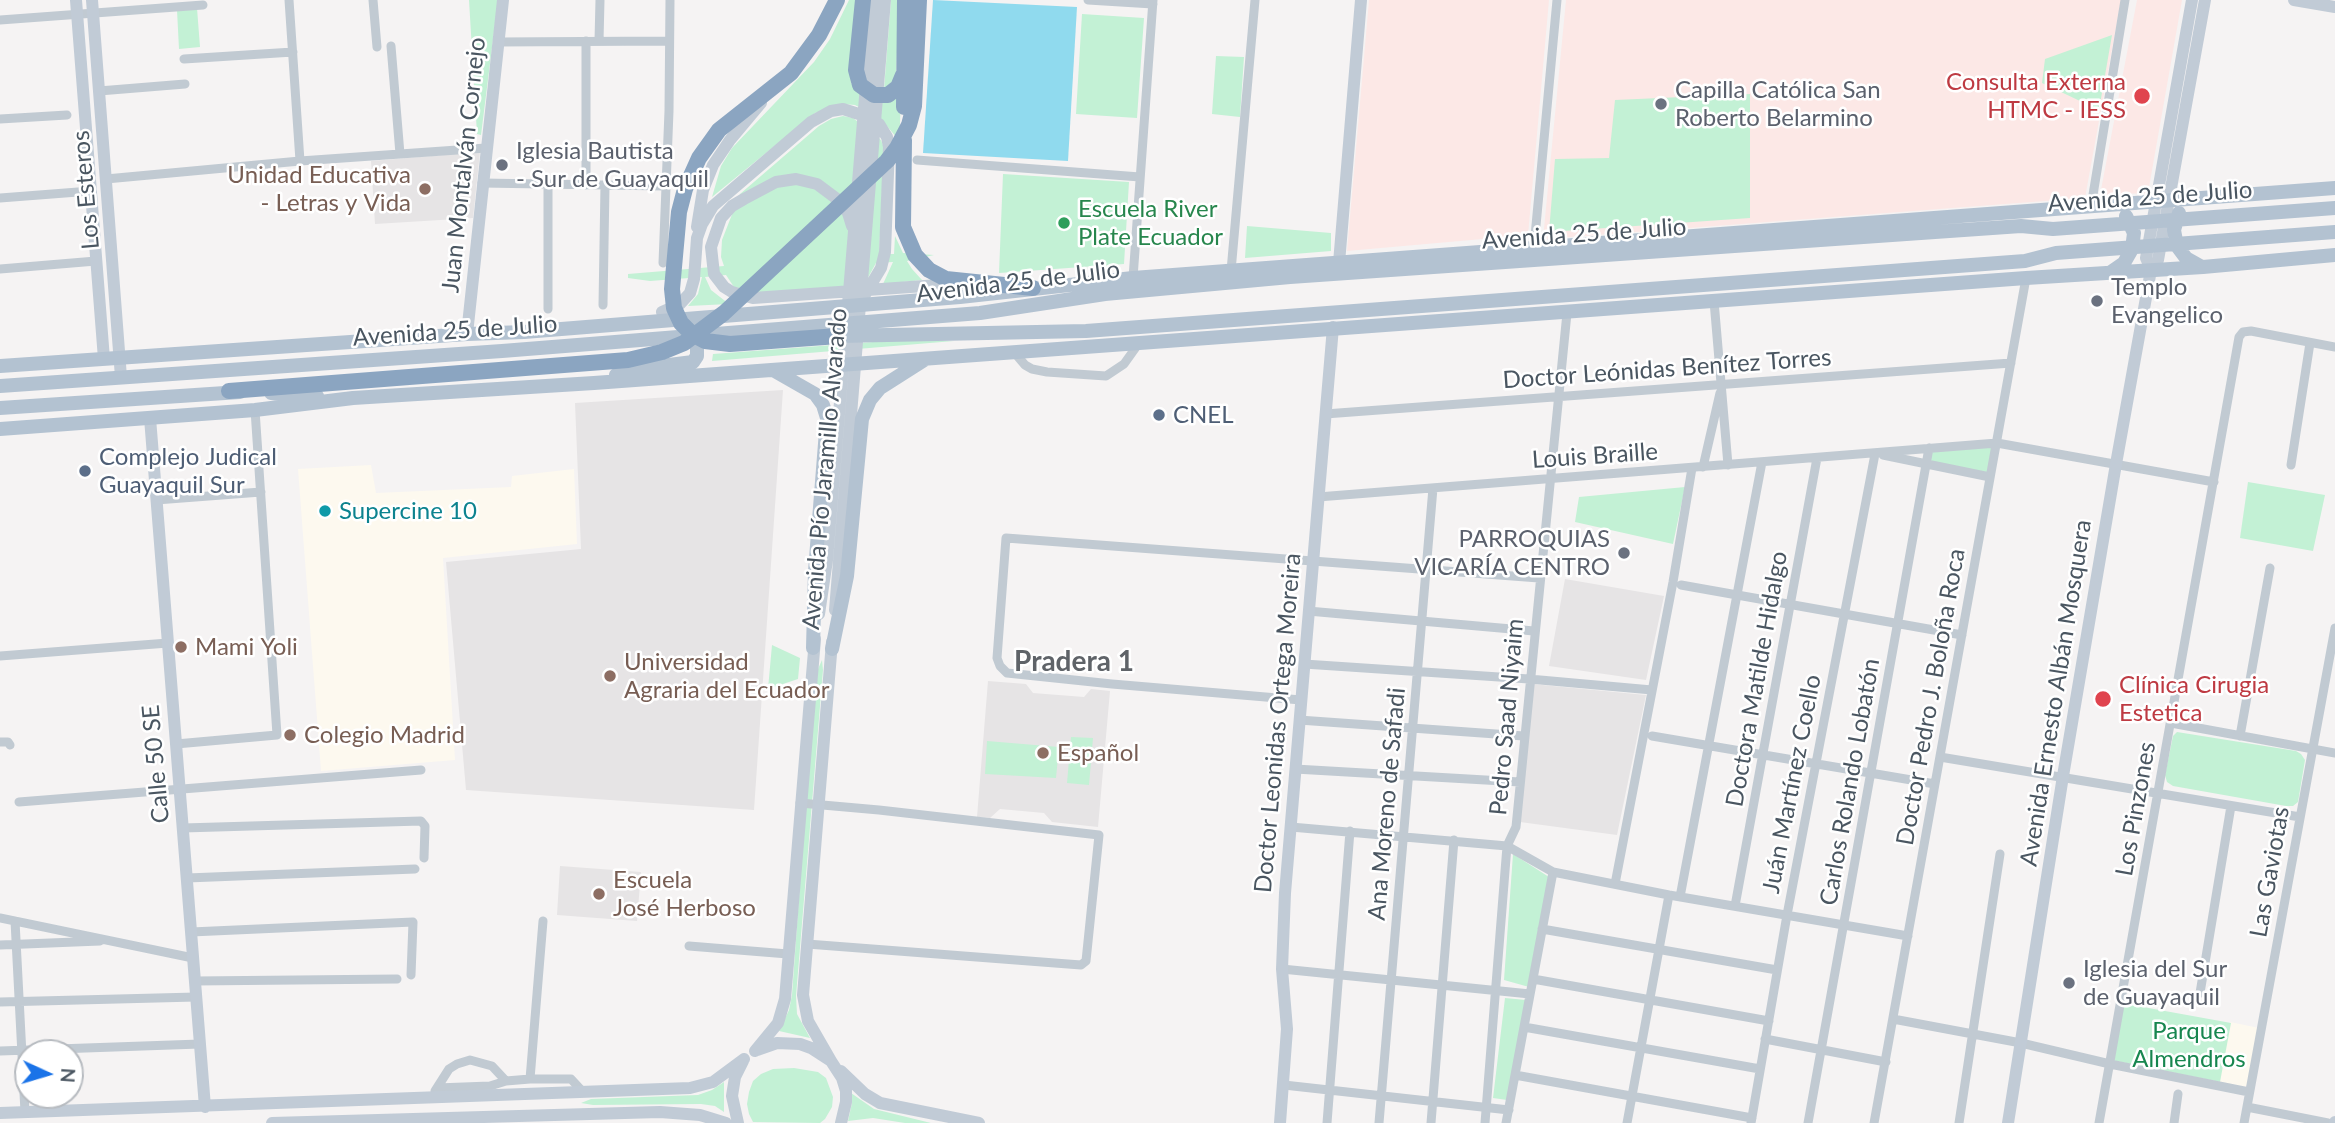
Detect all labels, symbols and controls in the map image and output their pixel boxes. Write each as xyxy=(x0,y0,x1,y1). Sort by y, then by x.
street label: Juan Montalván Cornejo xyxy=(436,36,492,294)
place label: Consulta Externa HTMC - IESS xyxy=(1946,68,2126,124)
place label: Capilla Católica San Roberto Belarmino xyxy=(1675,76,1881,132)
marker: Consulta Externa HTMC - IESS xyxy=(2132,86,2152,106)
marker: Capilla Católica San Roberto Belarmino xyxy=(1653,96,1669,112)
street label: Los Esteros xyxy=(66,129,106,251)
place label: Iglesia Bautista - Sur de Guayaquil xyxy=(516,137,709,193)
marker: Iglesia Bautista - Sur de Guayaquil xyxy=(494,157,510,173)
place label: Unidad Educativa - Letras y Vida xyxy=(227,161,411,217)
street label: Avenida 25 de Julio xyxy=(2047,175,2253,219)
marker: Unidad Educativa - Letras y Vida xyxy=(417,181,433,197)
place label: Escuela River Plate Ecuador xyxy=(1078,195,1223,251)
street label: Avenida 25 de Julio xyxy=(1481,212,1687,256)
marker: Escuela River Plate Ecuador xyxy=(1056,215,1072,231)
street label: Avenida 25 de Julio xyxy=(914,255,1122,309)
place label: Templo Evangelico xyxy=(2111,273,2223,329)
marker: Templo Evangelico xyxy=(2089,293,2105,309)
street label: Avenida Pío Jaramillo Alvarado xyxy=(797,307,853,631)
street label: Avenida 25 de Julio xyxy=(352,309,558,353)
street label: Doctor Leónidas Benítez Torres xyxy=(1502,343,1832,395)
place label: CNEL xyxy=(1173,401,1234,429)
marker: CNEL xyxy=(1151,407,1167,423)
street label: Louis Braille xyxy=(1531,437,1659,475)
place label: Complejo Judical Guayaquil Sur xyxy=(99,443,277,499)
marker: Complejo Judical Guayaquil Sur xyxy=(77,463,93,479)
place label: Supercine 10 xyxy=(339,497,477,525)
marker: Supercine 10 xyxy=(317,503,333,519)
street label: Avenida Ernesto Albán Mosquera xyxy=(2014,518,2098,868)
place label: PARROQUIAS VICARÍA CENTRO xyxy=(1414,525,1610,581)
marker: PARROQUIAS VICARÍA CENTRO xyxy=(1616,545,1632,561)
street label: Doctor Pedro J. Boloña Roca xyxy=(1891,546,1971,848)
street label: Doctora Matilde Hidalgo xyxy=(1720,549,1794,809)
street label: Doctor Leonidas Ortega Moreira xyxy=(1249,552,1307,894)
street label: Pedro Saad Niyaim xyxy=(1484,617,1530,817)
place label: Mami Yoli xyxy=(195,633,298,661)
marker: Mami Yoli xyxy=(173,639,189,655)
district label: Pradera 1 xyxy=(1014,645,1134,679)
place label: Universidad Agraria del Ecuador xyxy=(624,648,830,704)
street label: Carlos Rolando Lobatón xyxy=(1814,656,1886,908)
marker: Universidad Agraria del Ecuador xyxy=(602,668,618,684)
place label: Clínica Cirugia Estetica xyxy=(2119,671,2269,727)
street label: Juán Martínez Coello xyxy=(1757,672,1827,896)
street label: Ana Moreno de Safadi xyxy=(1362,686,1412,922)
marker: Clínica Cirugia Estetica xyxy=(2093,689,2113,709)
street label: Calle 50 SE xyxy=(136,703,176,825)
place label: Colegio Madrid xyxy=(304,721,465,749)
marker: Colegio Madrid xyxy=(282,727,298,743)
place label: Español xyxy=(1057,739,1139,767)
street label: Los Pinzones xyxy=(2110,740,2162,878)
marker: Español xyxy=(1035,745,1051,761)
street label: Las Gaviotas xyxy=(2244,804,2296,940)
place label: Escuela José Herboso xyxy=(613,866,756,922)
marker: Escuela José Herboso xyxy=(591,886,607,902)
place label: Iglesia del Sur de Guayaquil xyxy=(2083,955,2227,1011)
marker: Iglesia del Sur de Guayaquil xyxy=(2061,975,2077,991)
park label: Parque Almendros xyxy=(2132,1017,2246,1073)
north arrow xyxy=(14,1039,84,1109)
text: N xyxy=(56,1067,80,1083)

